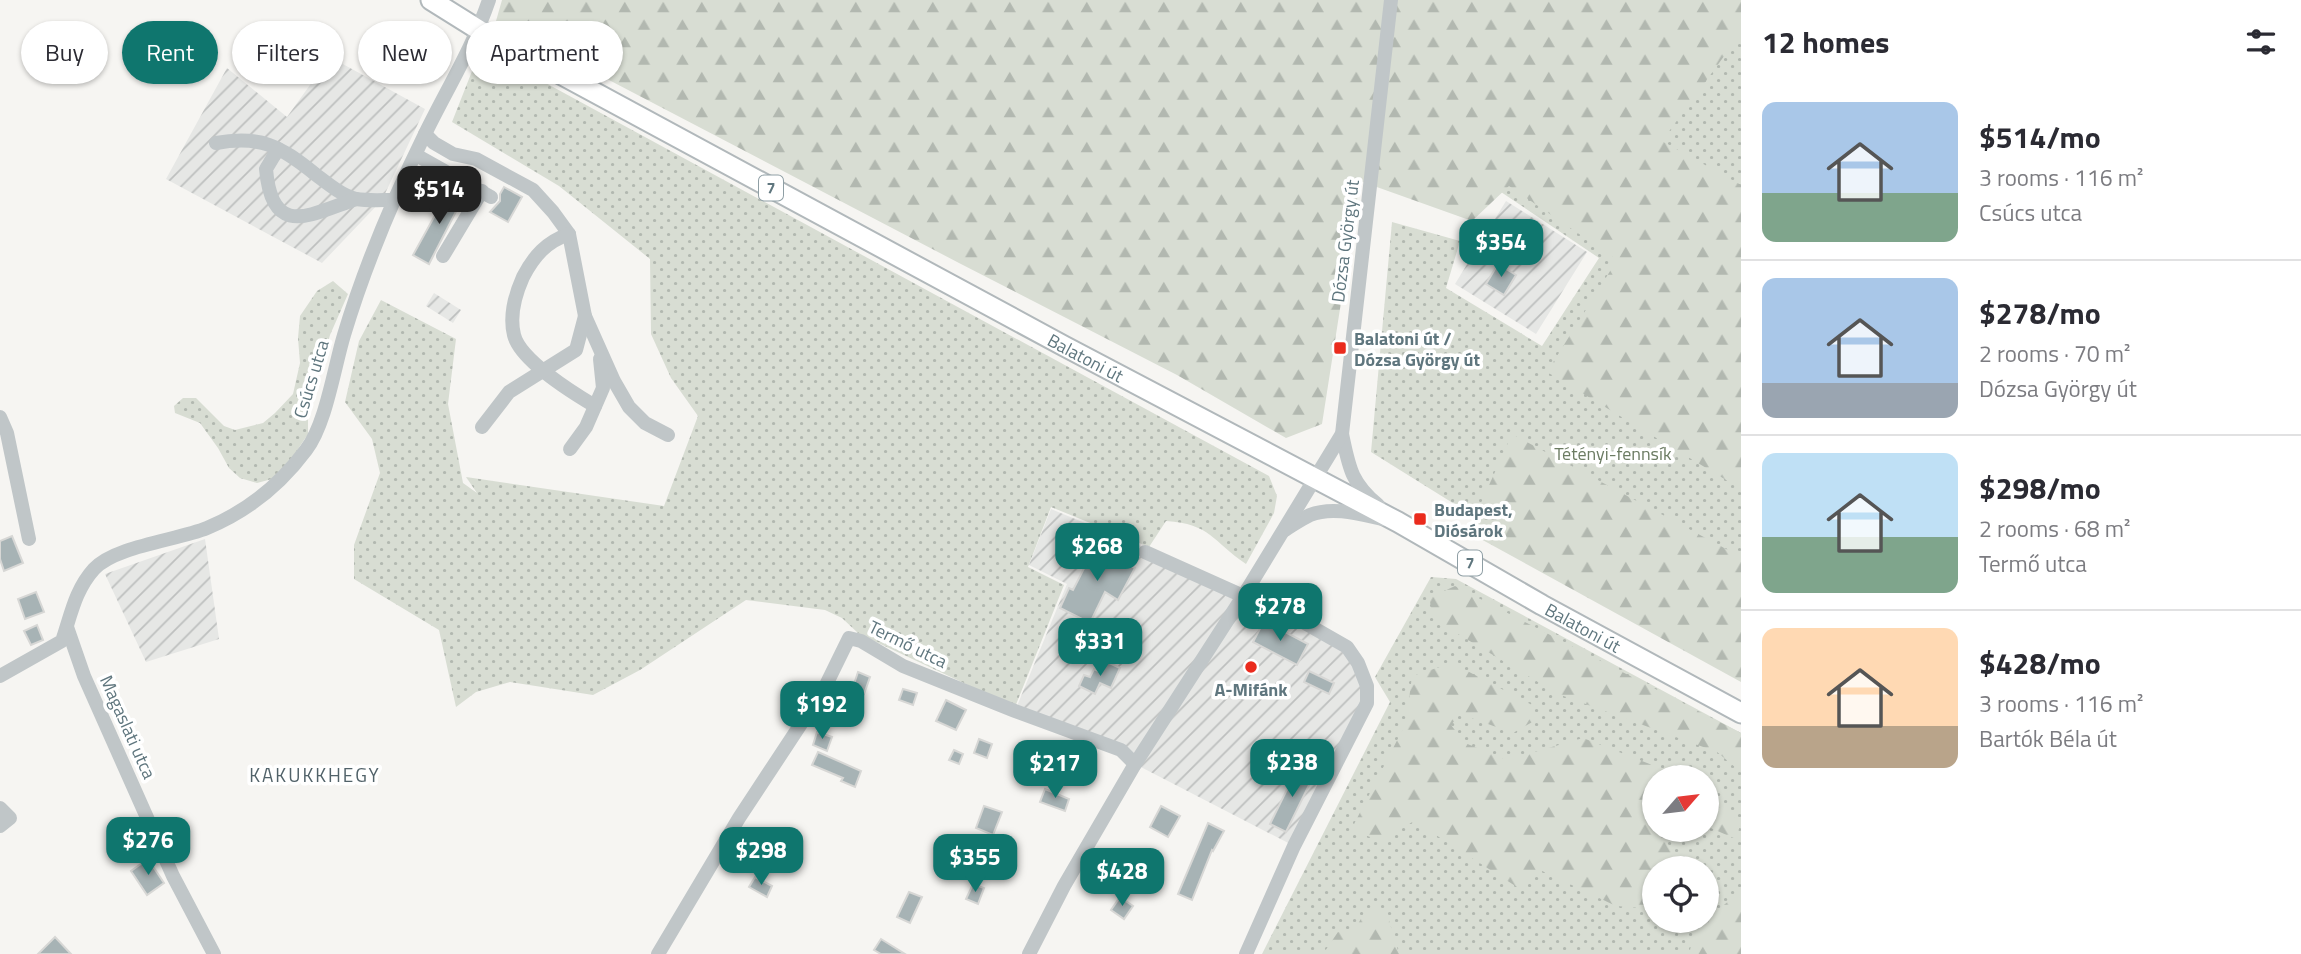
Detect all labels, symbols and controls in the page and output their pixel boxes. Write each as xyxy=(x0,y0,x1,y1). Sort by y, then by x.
text: 12 homes xyxy=(1762,19,1889,65)
chip: Buy xyxy=(21,21,108,84)
chip: Rent xyxy=(122,21,218,84)
chip: Filters xyxy=(232,21,344,84)
chip: New xyxy=(358,21,452,84)
chip: Apartment xyxy=(466,21,623,84)
icon: filters xyxy=(2242,23,2280,61)
text: $514/mo xyxy=(1979,114,2101,160)
icon: home xyxy=(1818,130,1902,214)
text: 3 rooms · 116 m² xyxy=(1979,160,2143,195)
pin: $514 xyxy=(398,166,480,226)
text: $514 xyxy=(413,171,465,206)
road number: 7 xyxy=(759,176,783,200)
street label: Dózsa György út xyxy=(1324,177,1366,304)
text: Csúcs utca xyxy=(1979,195,2082,230)
pin: $354 xyxy=(1460,219,1542,279)
text: $354 xyxy=(1475,224,1527,259)
text: $278/mo xyxy=(1979,290,2101,336)
icon: home xyxy=(1818,306,1902,390)
place label: Balatoni út / Dózsa György út xyxy=(1354,325,1480,373)
street label: Balatoni út xyxy=(1043,326,1129,389)
street label: Csúcs utca xyxy=(286,336,336,422)
text: 2 rooms · 70 m² xyxy=(1979,336,2130,371)
marker: Balatoni út / Dózsa György út xyxy=(1332,340,1348,356)
text: Dózsa György út xyxy=(1979,371,2137,406)
park label: Tétényi-fennsík xyxy=(1554,440,1672,467)
text: $298/mo xyxy=(1979,465,2101,511)
icon: home xyxy=(1818,481,1902,565)
place label: Budapest, Diósárok xyxy=(1434,496,1513,544)
marker: Budapest, Diósárok xyxy=(1412,511,1428,527)
text: 2 rooms · 68 m² xyxy=(1979,511,2130,546)
pin: $268 xyxy=(1056,524,1138,583)
text: $268 xyxy=(1071,528,1123,563)
text: Termő utca xyxy=(1979,546,2087,581)
road number: 7 xyxy=(1458,550,1482,576)
pin: $278 xyxy=(1239,584,1321,643)
text: $278 xyxy=(1254,588,1306,623)
street label: Balatoni út xyxy=(1540,596,1626,659)
street label: Termő utca xyxy=(864,613,952,675)
pin: $331 xyxy=(1059,618,1141,678)
text: $331 xyxy=(1074,623,1126,658)
text: $428/mo xyxy=(1979,640,2101,686)
icon: home xyxy=(1818,656,1902,740)
marker: A-Mifánk xyxy=(1243,659,1259,675)
street label: Magaslati utca xyxy=(93,671,163,783)
place label: A-Mifánk xyxy=(1214,676,1288,703)
pin: $192 xyxy=(781,682,863,741)
text: $192 xyxy=(796,686,848,721)
text: 3 rooms · 116 m² xyxy=(1979,686,2143,721)
text: Bartók Béla út xyxy=(1979,721,2117,756)
pin: $217 xyxy=(1014,740,1096,800)
pin: $238 xyxy=(1251,740,1333,799)
text: $238 xyxy=(1266,744,1318,779)
text: $217 xyxy=(1029,745,1081,780)
district label: KAKUKKHEGY xyxy=(249,760,381,789)
north arrow xyxy=(1642,765,1718,842)
map controls xyxy=(1642,765,1719,933)
pin: $276 xyxy=(107,818,189,877)
text: $276 xyxy=(122,822,174,857)
pin: $298 xyxy=(720,828,802,887)
text: $298 xyxy=(735,832,787,867)
pin: $355 xyxy=(934,834,1016,894)
text: $355 xyxy=(949,839,1001,874)
pin: $428 xyxy=(1081,848,1163,908)
text: $428 xyxy=(1096,853,1148,888)
button: locate xyxy=(1642,856,1719,933)

